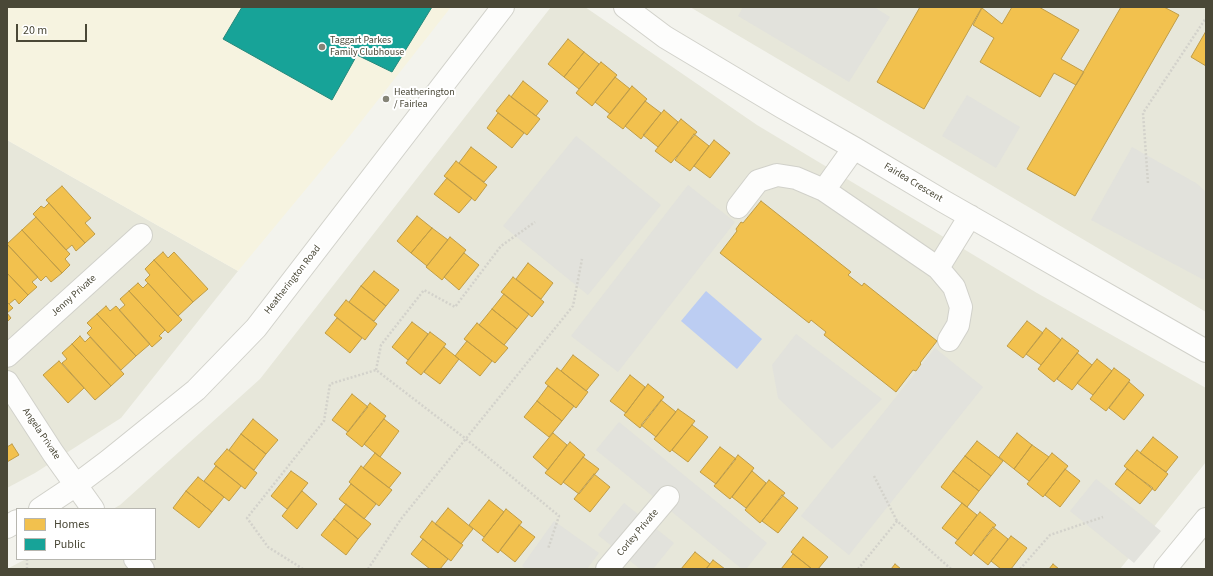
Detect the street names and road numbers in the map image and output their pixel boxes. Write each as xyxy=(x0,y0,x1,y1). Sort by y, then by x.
street label: Fairlea Crescent xyxy=(881,161,945,205)
street label: Heatherington Road xyxy=(262,243,324,317)
street label: Jenny Private xyxy=(49,273,99,319)
street label: Angela Private xyxy=(19,406,63,462)
street label: Corley Private xyxy=(615,507,661,559)

